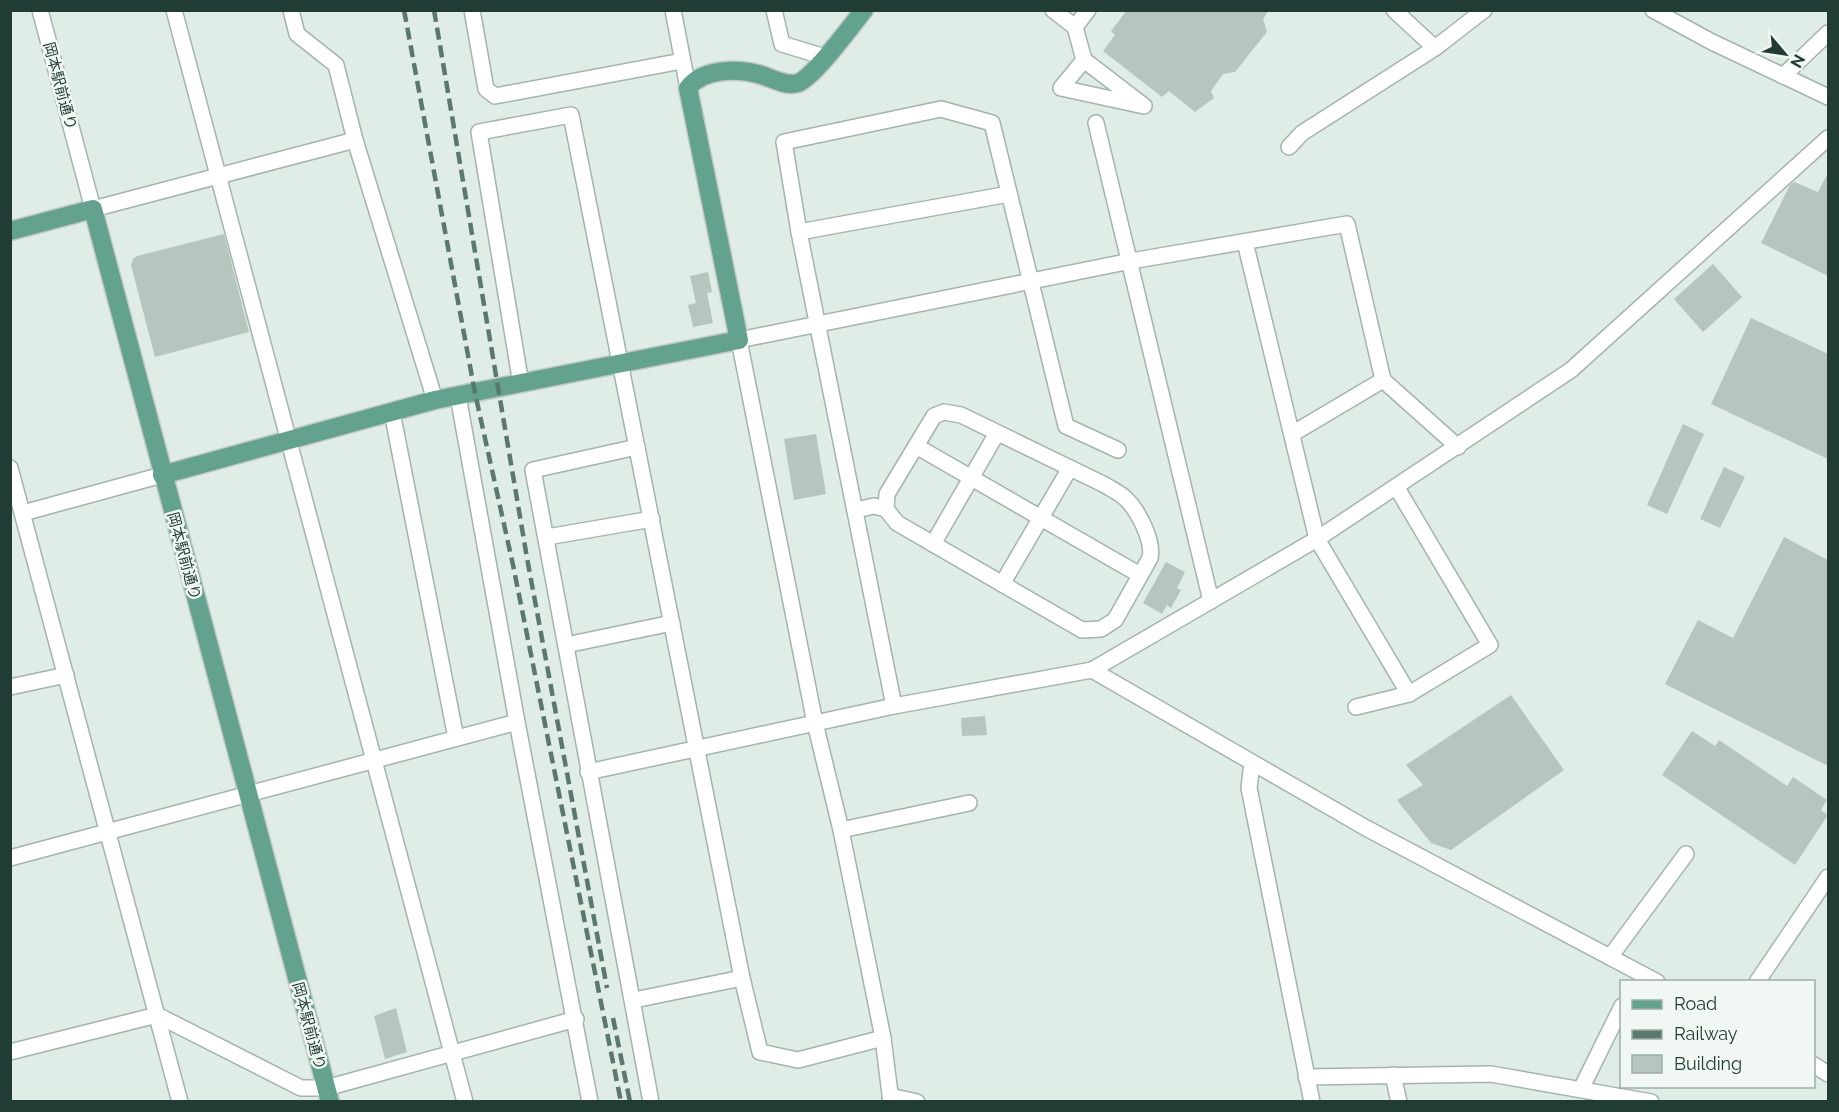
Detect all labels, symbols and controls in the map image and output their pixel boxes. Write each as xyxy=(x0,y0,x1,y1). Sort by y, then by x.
north arrow xyxy=(1755,24,1815,84)
street label: 岡本駅前通り xyxy=(40,40,80,132)
text: N xyxy=(1786,51,1809,71)
street label: 岡本駅前通り xyxy=(164,510,204,602)
street label: 岡本駅前通り xyxy=(289,980,329,1072)
legend xyxy=(1620,980,1815,1088)
text: Road xyxy=(1674,993,1717,1014)
text: Railway xyxy=(1674,1023,1738,1044)
text: Building xyxy=(1674,1053,1742,1074)

